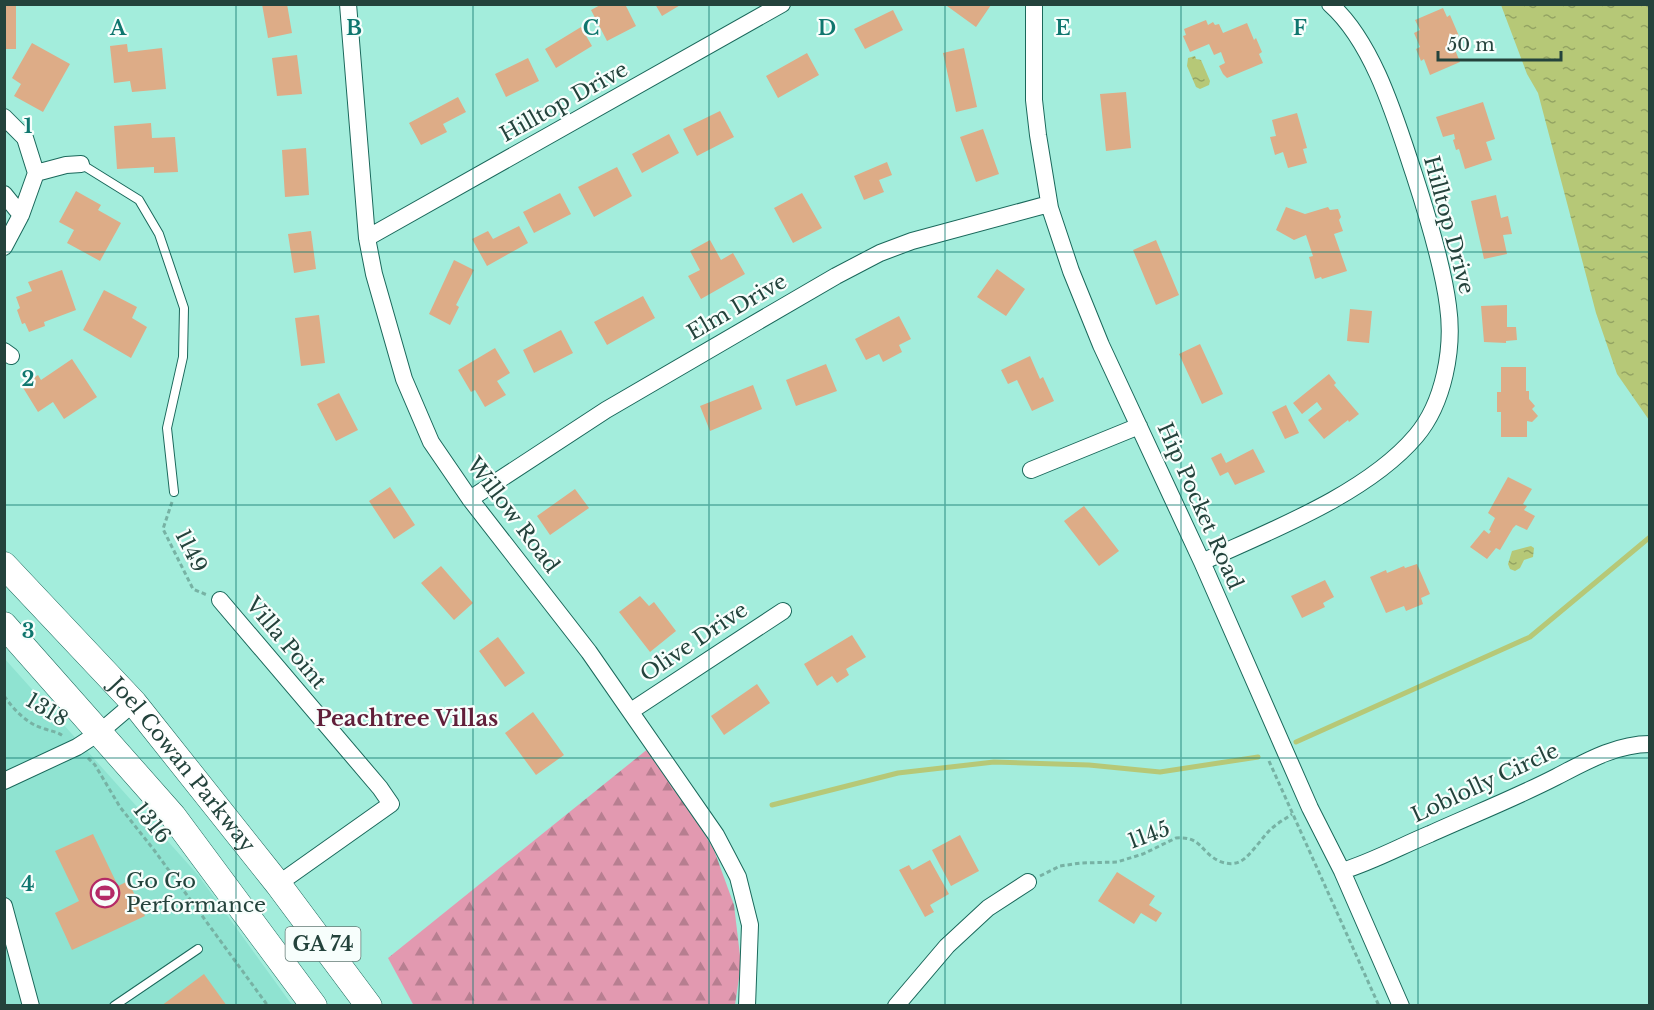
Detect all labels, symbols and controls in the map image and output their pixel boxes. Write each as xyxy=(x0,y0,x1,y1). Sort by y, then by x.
text: A xyxy=(109,16,127,40)
text: B xyxy=(346,16,362,40)
text: C xyxy=(583,16,599,40)
text: D xyxy=(818,16,836,40)
text: E xyxy=(1055,16,1071,40)
text: F xyxy=(1293,16,1307,40)
scale bar xyxy=(1438,24,1561,62)
text: 50 m xyxy=(1447,34,1495,56)
street label: Hilltop Drive xyxy=(496,56,632,148)
text: 1 xyxy=(24,114,33,138)
street label: Hilltop Drive xyxy=(1418,153,1480,297)
street label: Elm Drive xyxy=(683,268,791,346)
text: 2 xyxy=(21,367,35,391)
street label: Hip Pocket Road xyxy=(1152,419,1248,593)
street label: Willow Road xyxy=(461,451,565,578)
street label: 1149 xyxy=(169,525,213,577)
street label: Villa Point xyxy=(240,591,332,694)
street label: Olive Drive xyxy=(635,597,753,687)
text: 3 xyxy=(22,619,34,643)
street label: Joel Cowan Parkway xyxy=(102,670,261,858)
street label: 1318 xyxy=(21,687,73,733)
district label: Peachtree Villas xyxy=(316,705,498,732)
street label: Loblolly Circle xyxy=(1407,738,1563,828)
street label: 1316 xyxy=(128,797,176,849)
street label: 1145 xyxy=(1124,815,1174,855)
place label: Go Go Performance xyxy=(126,868,266,918)
text: 4 xyxy=(21,872,35,896)
sports icon: Go Go Performance xyxy=(89,877,121,909)
road number: GA 74 xyxy=(286,927,360,961)

